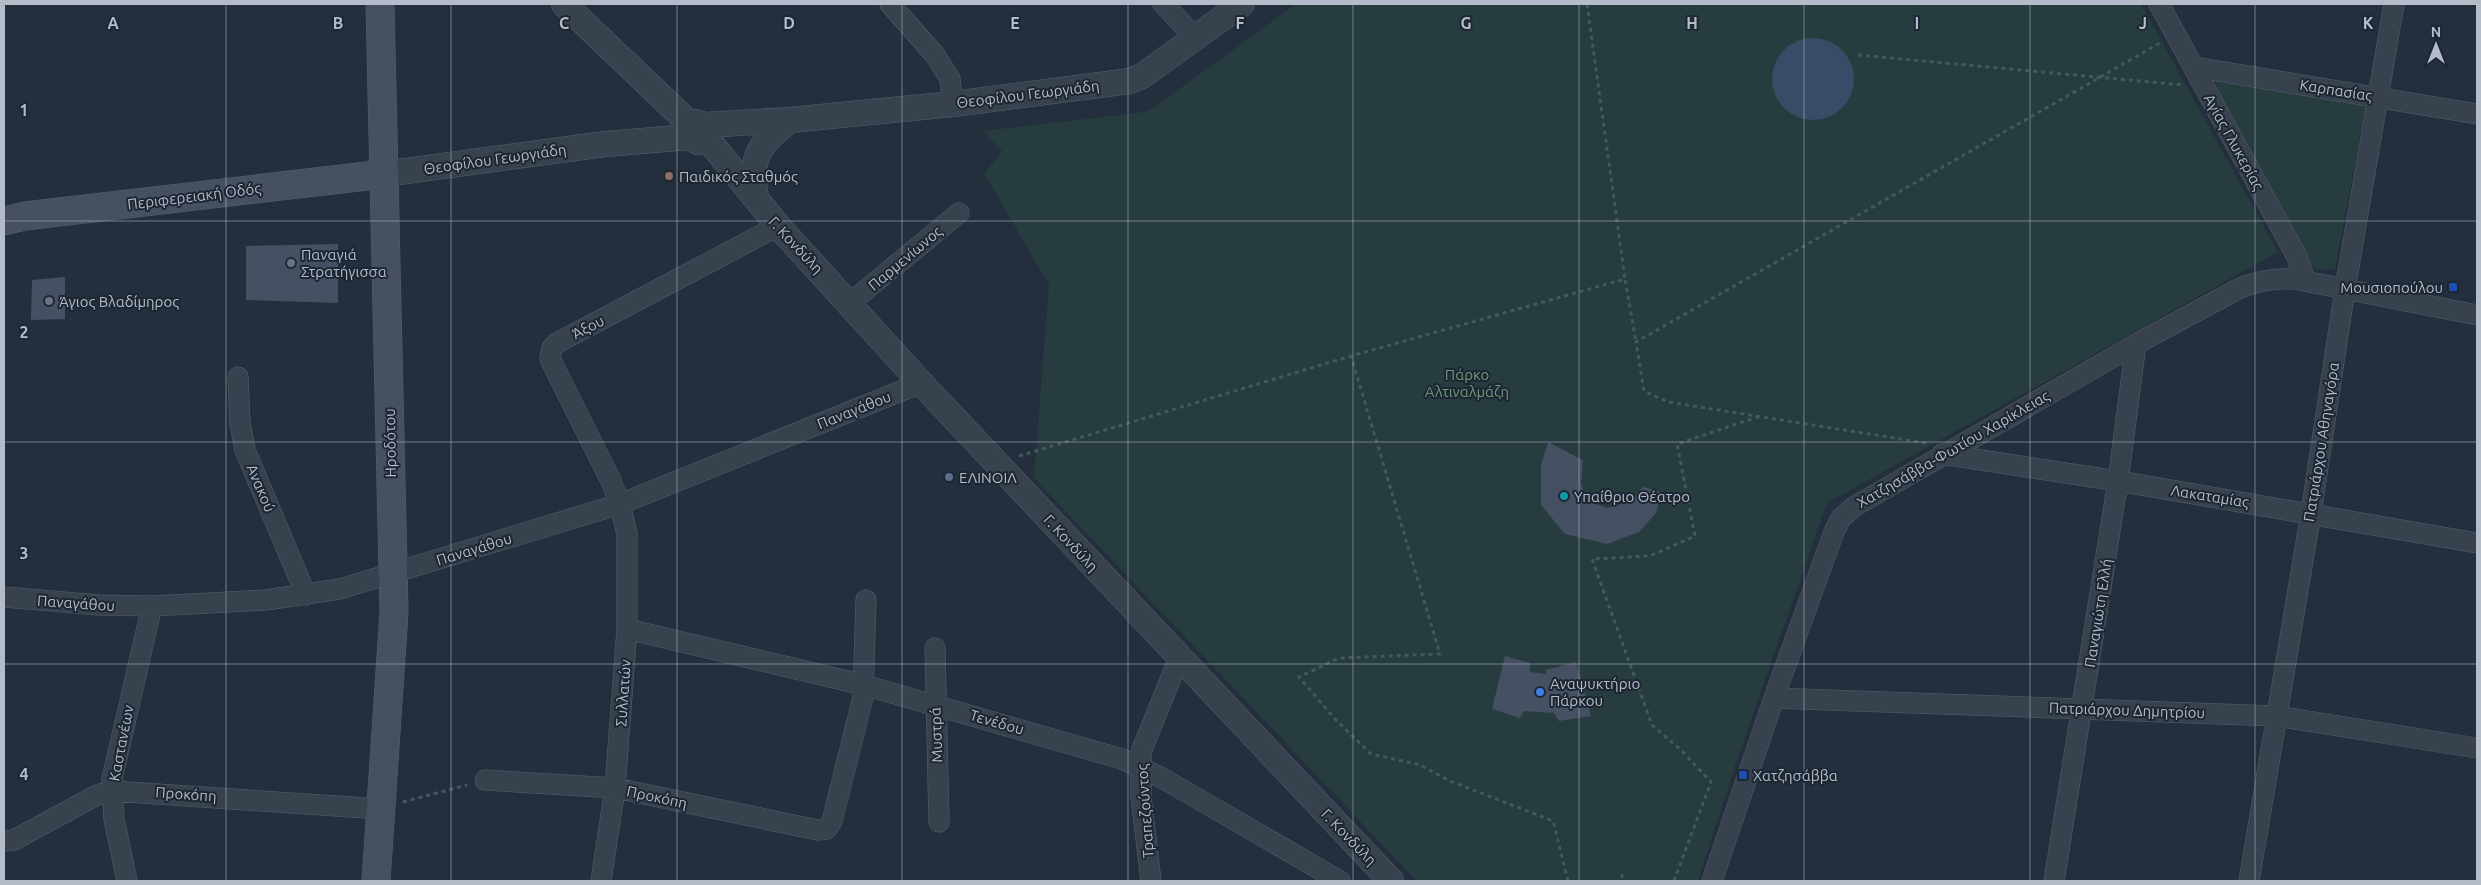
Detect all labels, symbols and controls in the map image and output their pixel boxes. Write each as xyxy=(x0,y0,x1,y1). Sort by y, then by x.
text: A xyxy=(107,14,119,32)
text: B xyxy=(333,14,343,32)
text: C xyxy=(559,14,569,32)
text: D xyxy=(783,14,795,32)
text: E xyxy=(1010,14,1020,32)
text: F xyxy=(1236,14,1245,32)
text: G xyxy=(1460,14,1472,32)
text: H xyxy=(1686,14,1698,32)
text: I xyxy=(1915,14,1919,32)
text: J xyxy=(2139,14,2147,32)
text: K xyxy=(2363,14,2374,32)
north arrow xyxy=(2411,20,2461,70)
text: N xyxy=(2431,24,2441,40)
street label: Καρπασίας xyxy=(2298,76,2374,104)
street label: Θεοφίλου Γεωργιάδη xyxy=(956,77,1100,111)
street label: Αγίας Γλυκερίας xyxy=(2201,91,2267,193)
text: 1 xyxy=(19,101,29,119)
street label: Θεοφίλου Γεωργιάδη xyxy=(423,141,567,177)
place label: Παιδικός Σταθμός xyxy=(679,168,798,185)
marker: Παιδικός Σταθμός xyxy=(663,170,675,182)
street label: Περιφερειακή Οδός xyxy=(126,179,262,213)
street label: Γ. Κονδύλη xyxy=(765,213,827,277)
street label: Παρμενίωνος xyxy=(865,222,945,294)
place label: Παναγιά Στρατήγισσα xyxy=(301,246,387,280)
marker: Παναγιά Στρατήγισσα xyxy=(285,257,297,269)
place label: Μουσιοπούλου xyxy=(2340,279,2443,296)
marker: Μουσιοπούλου xyxy=(2447,281,2459,293)
place label: Άγιος Βλαδίμηρος xyxy=(59,293,179,310)
marker: Άγιος Βλαδίμηρος xyxy=(43,295,55,307)
street label: Άξου xyxy=(569,312,607,342)
text: 2 xyxy=(19,323,29,341)
street label: Πατριάρχου Αθηναγόρα xyxy=(2300,361,2342,523)
park label: Πάρκο Αλτιναλμάζη xyxy=(1425,366,1509,400)
street label: Παναγάθου xyxy=(815,387,893,433)
street label: Χατζησάββα-Φωτίου Χαρίκλειας xyxy=(1854,387,2052,511)
street label: Ηροδότου xyxy=(381,408,399,478)
street label: Ανακού xyxy=(243,461,279,515)
place label: ΕΛΙΝΟΙΛ xyxy=(959,469,1017,486)
marker: ΕΛΙΝΟΙΛ xyxy=(943,471,955,483)
street label: Λακαταμίας xyxy=(2170,481,2250,511)
place label: Υπαίθριο Θέατρο xyxy=(1574,488,1690,505)
marker: Υπαίθριο Θέατρο xyxy=(1558,490,1570,502)
street label: Γ. Κονδύλη xyxy=(1040,511,1102,575)
street label: Παναγάθου xyxy=(434,529,514,569)
text: 3 xyxy=(19,544,29,562)
street label: Παναγιώτη Ελλή xyxy=(2081,557,2115,669)
street label: Παναγάθου xyxy=(36,592,116,614)
street label: Συλλατών xyxy=(612,659,634,727)
place label: Αναψυκτήριο Πάρκου xyxy=(1550,675,1640,709)
marker: Αναψυκτήριο Πάρκου xyxy=(1534,686,1546,698)
street label: Πατριάρχου Δημητρίου xyxy=(2049,699,2205,721)
street label: Καστανέων xyxy=(105,703,137,783)
street label: Τενέδου xyxy=(968,706,1026,738)
street label: Μυστρά xyxy=(927,707,945,763)
street label: Τραπεζούντος xyxy=(1133,763,1157,859)
text: 4 xyxy=(19,765,29,783)
place label: Χατζησάββα xyxy=(1753,767,1838,784)
marker: Χατζησάββα xyxy=(1737,769,1749,781)
street label: Προκόπη xyxy=(625,782,689,812)
street label: Προκόπη xyxy=(155,783,217,805)
street label: Γ. Κονδύλη xyxy=(1318,805,1380,869)

